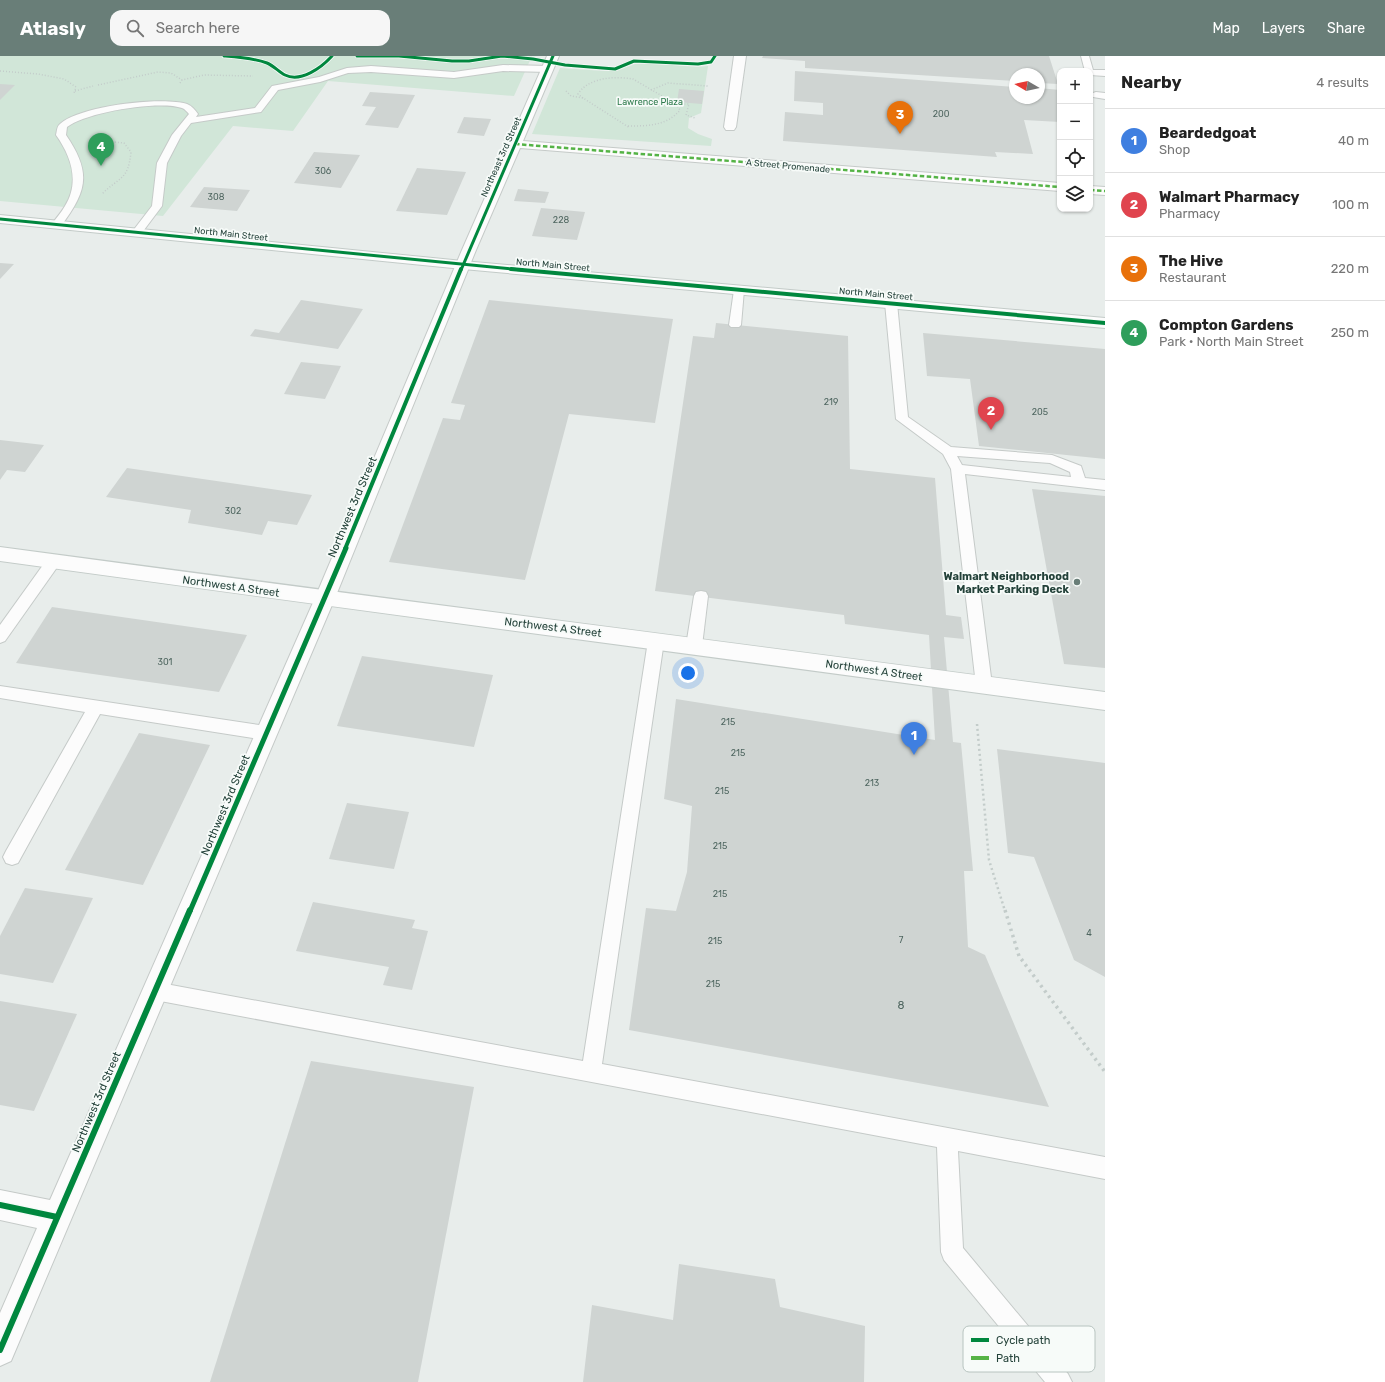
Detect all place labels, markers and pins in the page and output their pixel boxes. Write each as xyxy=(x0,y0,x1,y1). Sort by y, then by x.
pin: 3 xyxy=(887,101,913,134)
pin: 4 xyxy=(88,133,114,166)
pin: 2 xyxy=(978,397,1004,430)
place label: Walmart Neighborhood Market Parking Deck xyxy=(944,570,1070,596)
marker: Walmart Neighborhood Market Parking Deck xyxy=(1072,577,1082,587)
pin: 1 xyxy=(901,722,927,755)

